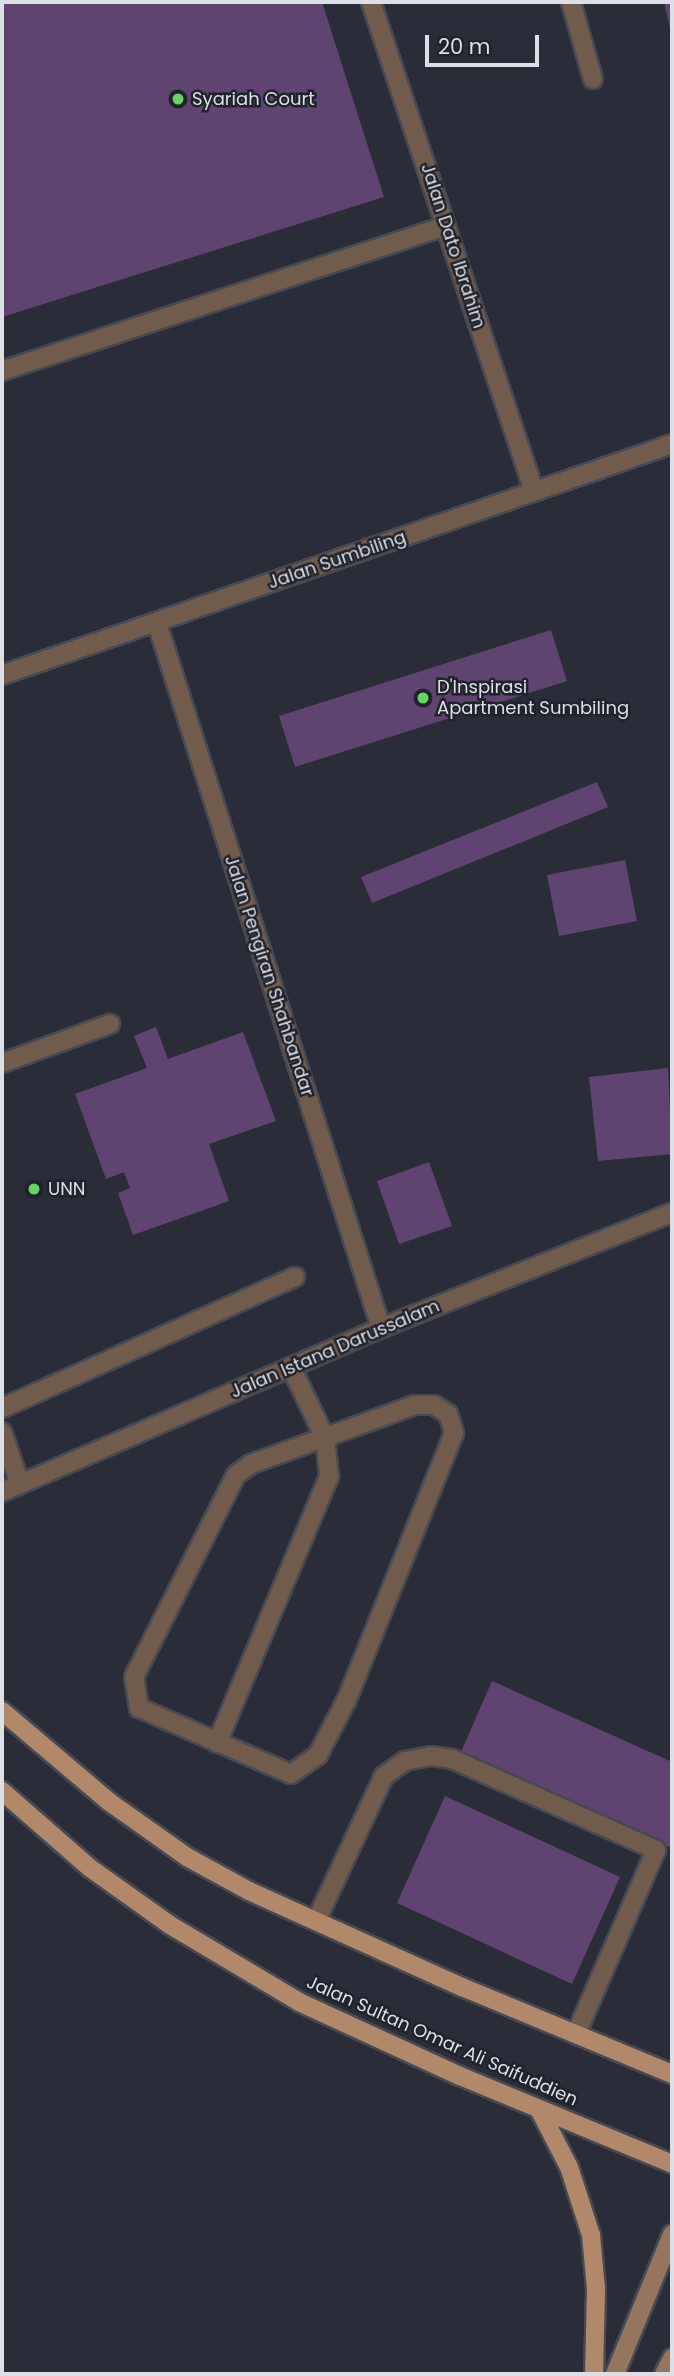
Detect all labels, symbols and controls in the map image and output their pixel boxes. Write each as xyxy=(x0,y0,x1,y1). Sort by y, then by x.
scale bar xyxy=(429,21,543,65)
text: 20 m xyxy=(438,32,491,61)
place label: Syariah Court xyxy=(192,88,315,110)
marker: Syariah Court xyxy=(170,91,186,107)
street label: Jalan Dato Ibrahim xyxy=(416,161,490,331)
street label: Jalan Sumbiling xyxy=(265,526,409,594)
place label: D'Inspirasi Apartment Sumbiling xyxy=(437,677,629,720)
marker: D'Inspirasi Apartment Sumbiling xyxy=(415,690,431,706)
street label: Jalan Pengiran Shahbandar xyxy=(220,853,318,1099)
place label: UNN xyxy=(48,1178,85,1200)
marker: UNN xyxy=(26,1181,42,1197)
street label: Jalan Istana Darussalam xyxy=(227,1295,443,1403)
street label: Jalan Sultan Omar Ali Saifuddien xyxy=(303,1971,581,2111)

